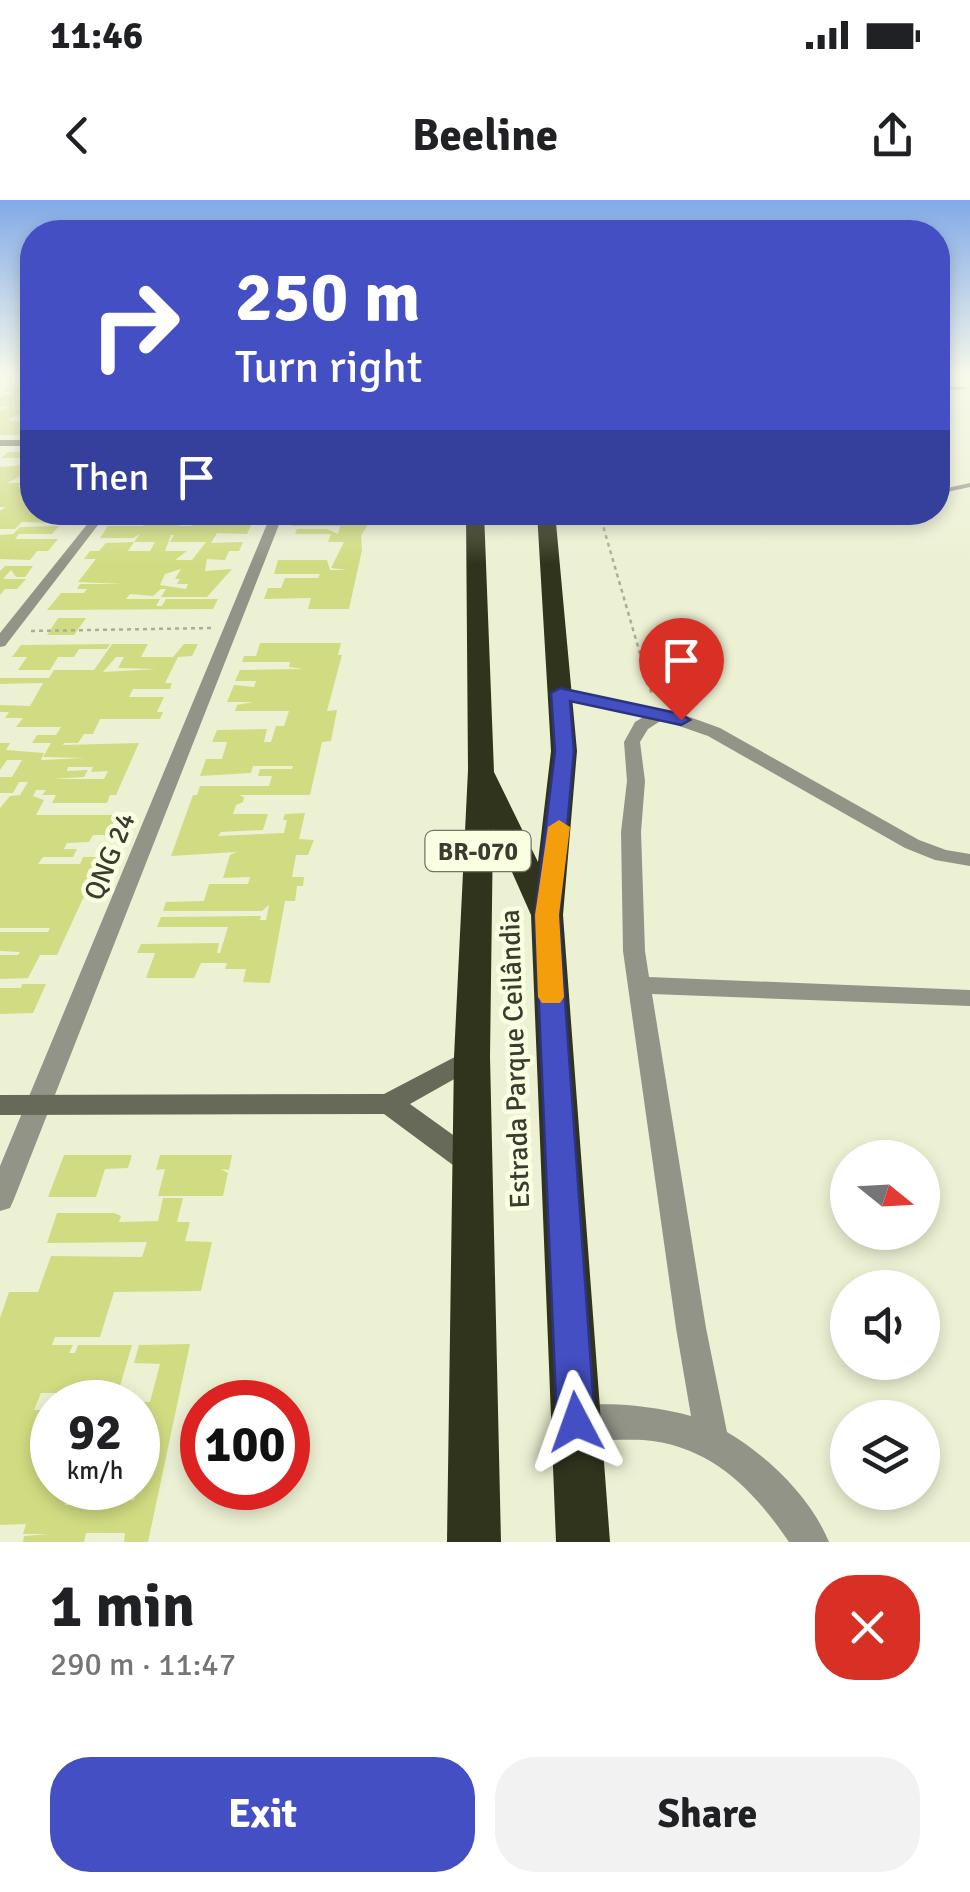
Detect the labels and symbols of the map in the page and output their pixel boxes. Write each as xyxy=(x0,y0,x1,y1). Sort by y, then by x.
pin xyxy=(639,618,724,721)
street label: QNG 24 xyxy=(77,808,143,905)
road number: BR-070 xyxy=(426,831,530,871)
street label: Estrada Parque Ceilândia xyxy=(493,909,537,1209)
north arrow xyxy=(830,1140,940,1250)
position arrow xyxy=(524,1370,628,1474)
speed limit sign: 100 xyxy=(180,1380,310,1510)

